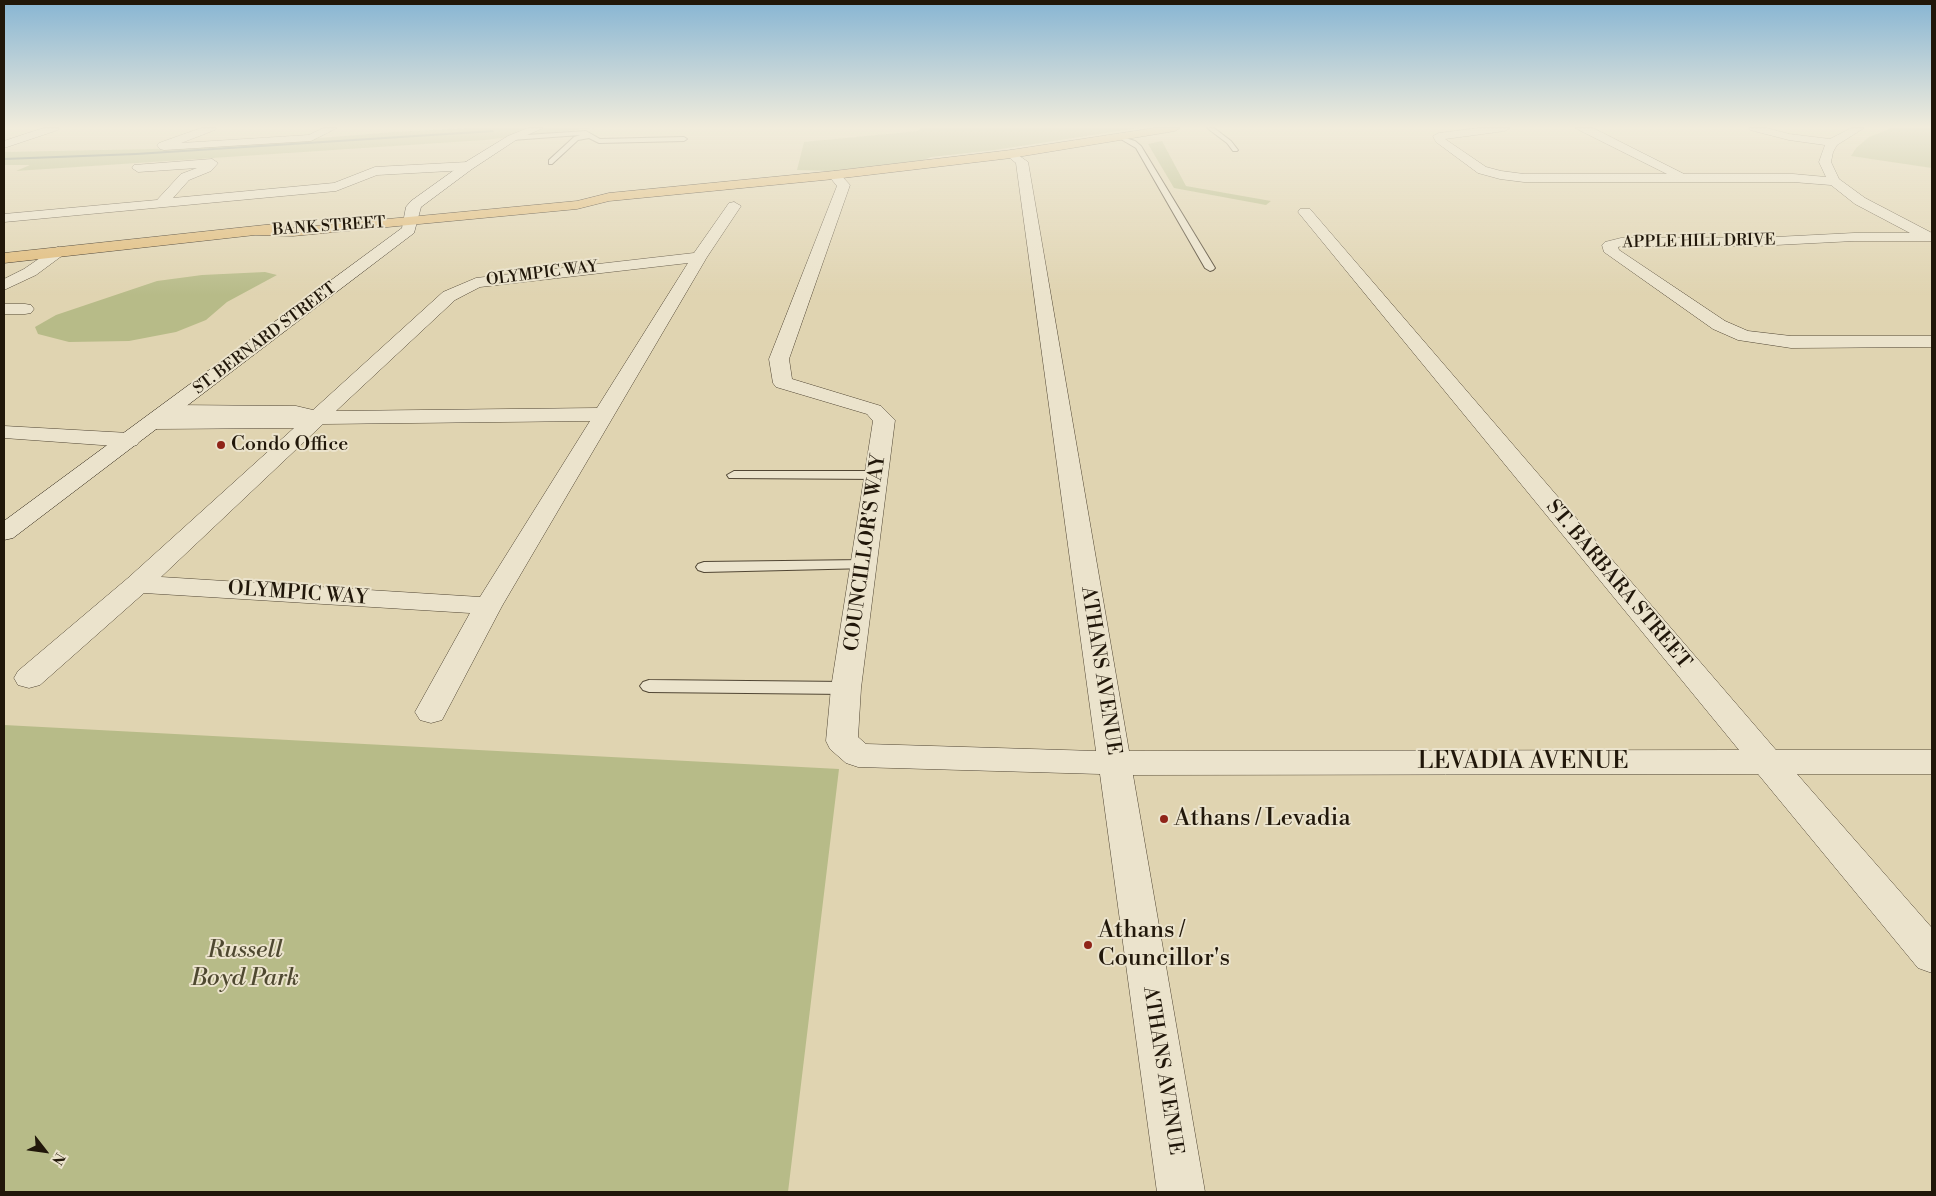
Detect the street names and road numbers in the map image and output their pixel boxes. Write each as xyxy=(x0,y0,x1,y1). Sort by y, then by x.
street label: BANK STREET xyxy=(272,213,386,241)
street label: APPLE HILL DRIVE xyxy=(1622,231,1776,253)
street label: OLYMPIC WAY xyxy=(485,258,599,290)
street label: ST. BERNARD STREET xyxy=(190,279,340,399)
street label: COUNCILLOR'S WAY xyxy=(840,453,892,653)
street label: ST. BARBARA STREET xyxy=(1540,496,1696,674)
street label: OLYMPIC WAY xyxy=(227,577,369,611)
street label: ATHANS AVENUE xyxy=(1075,585,1125,757)
street label: LEVADIA AVENUE xyxy=(1417,748,1629,776)
street label: ATHANS AVENUE xyxy=(1137,985,1187,1157)

